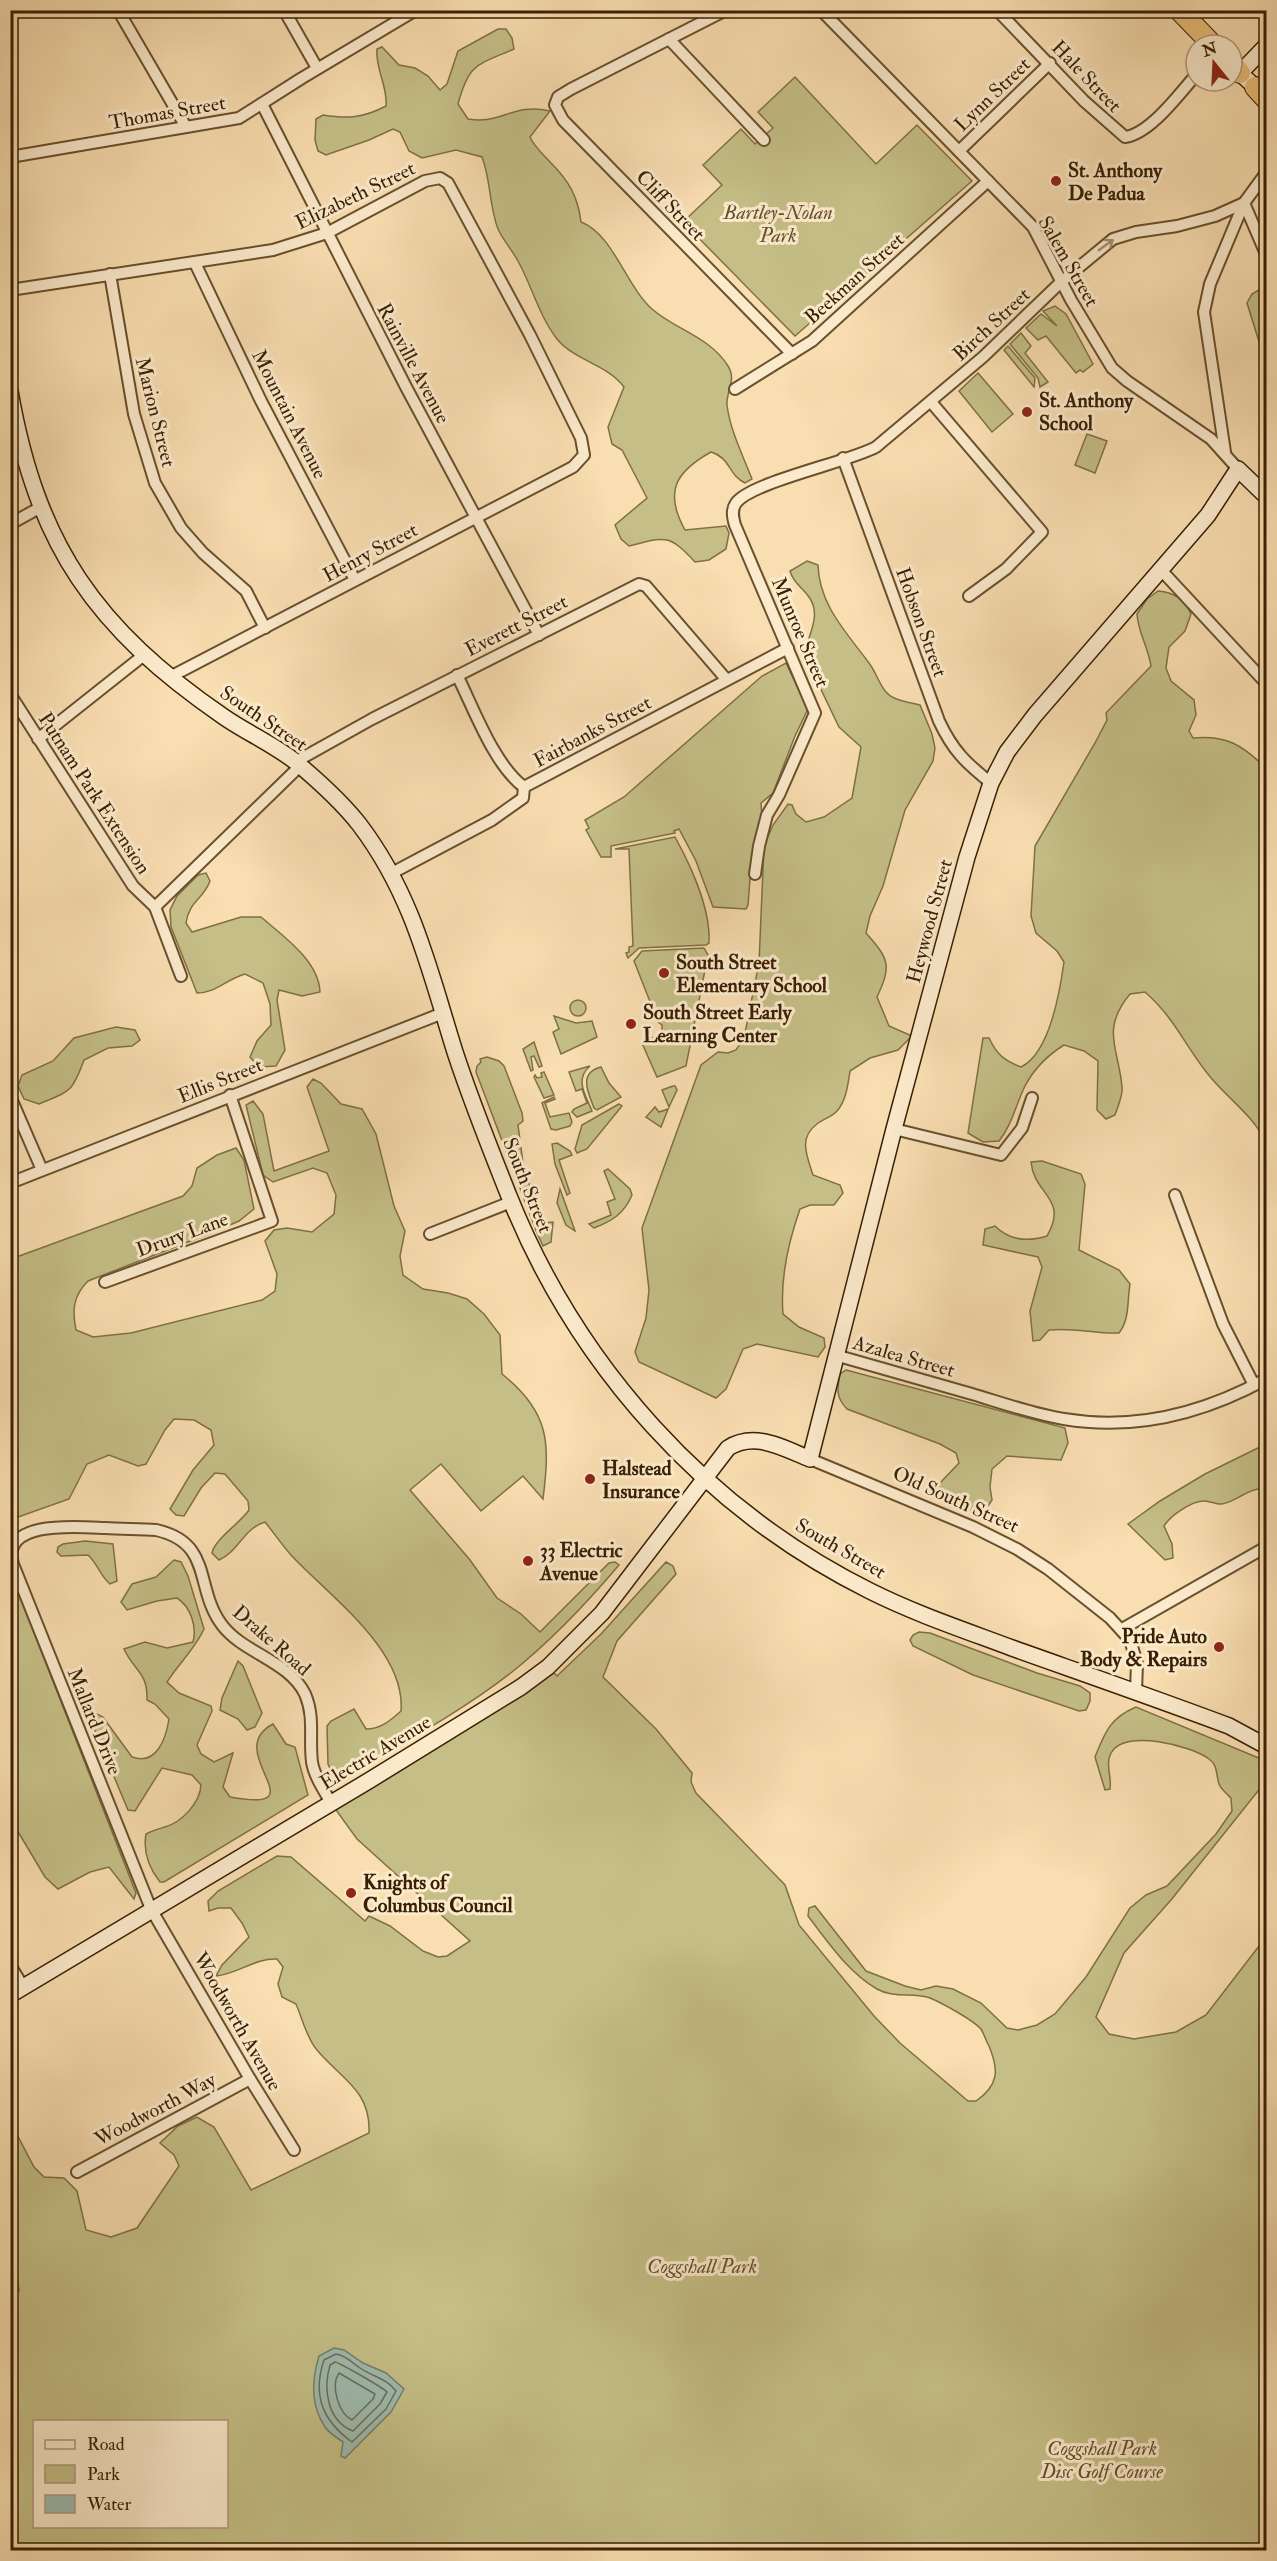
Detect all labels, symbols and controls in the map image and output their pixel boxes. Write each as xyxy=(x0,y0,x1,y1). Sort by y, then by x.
north arrow xyxy=(1184,33,1244,93)
street label: Hale Street xyxy=(1046,35,1127,118)
text: N xyxy=(1199,38,1220,62)
street label: Lynn Street xyxy=(949,52,1036,137)
street label: Thomas Street xyxy=(107,90,228,135)
street label: Elizabeth Street xyxy=(291,155,420,235)
place label: St. Anthony De Padua xyxy=(1068,158,1163,206)
street label: Cliff Street xyxy=(631,165,711,246)
marker: St. Anthony De Padua xyxy=(1049,174,1063,188)
park label: Bartley-Nolan Park xyxy=(722,200,833,248)
street label: Salem Street xyxy=(1033,211,1105,312)
street label: Beekman Street xyxy=(799,227,910,330)
one-way arrow xyxy=(1098,239,1114,251)
street label: Birch Street xyxy=(947,282,1036,366)
street label: Rainville Avenue xyxy=(371,299,456,428)
street label: Mountain Avenue xyxy=(246,345,333,483)
street label: Marion Street xyxy=(130,355,181,470)
place label: St. Anthony School xyxy=(1039,388,1134,436)
marker: St. Anthony School xyxy=(1020,405,1034,419)
street label: Henry Street xyxy=(319,517,422,588)
street label: Hobson Street xyxy=(890,564,953,681)
street label: Munroe Street xyxy=(766,573,835,692)
street label: Everett Street xyxy=(461,589,572,662)
street label: South Street xyxy=(215,680,313,757)
street label: Fairbanks Street xyxy=(529,690,656,773)
street label: Putnam Park Extension xyxy=(33,708,156,879)
street label: Heywood Street xyxy=(901,856,958,986)
place label: South Street Elementary School xyxy=(676,950,828,999)
marker: South Street Elementary School xyxy=(657,966,671,980)
place label: South Street Early Learning Center xyxy=(643,1000,793,1049)
marker: South Street Early Learning Center xyxy=(624,1017,638,1031)
street label: Ellis Street xyxy=(174,1052,267,1109)
street label: South Street xyxy=(497,1134,558,1237)
street label: Drury Lane xyxy=(133,1206,232,1263)
street label: Azalea Street xyxy=(849,1330,958,1383)
place label: Halstead Insurance xyxy=(602,1456,681,1504)
street label: Old South Street xyxy=(889,1460,1023,1539)
marker: Halstead Insurance xyxy=(583,1472,597,1486)
street label: South Street xyxy=(791,1513,891,1585)
place label: 33 Electric Avenue xyxy=(539,1538,624,1586)
marker: 33 Electric Avenue xyxy=(521,1554,535,1568)
street label: Drake Road xyxy=(227,1600,316,1681)
place label: Pride Auto Body & Repairs xyxy=(1080,1624,1207,1673)
marker: Pride Auto Body & Repairs xyxy=(1212,1640,1226,1654)
street label: Mallard Drive xyxy=(62,1664,127,1778)
street label: Electric Avenue xyxy=(315,1709,435,1795)
place label: Knights of Columbus Council xyxy=(363,1870,513,1918)
marker: Knights of Columbus Council xyxy=(344,1886,358,1900)
street label: Woodworth Avenue xyxy=(187,1947,287,2095)
street label: Woodworth Way xyxy=(90,2067,221,2152)
park label: Coggshall Park xyxy=(647,2254,757,2279)
legend xyxy=(33,2420,228,2528)
text: Road xyxy=(87,2433,125,2456)
park label: Coggshall Park Disc Golf Course xyxy=(1040,2436,1163,2484)
text: Park xyxy=(87,2463,120,2486)
text: Water xyxy=(86,2493,131,2516)

